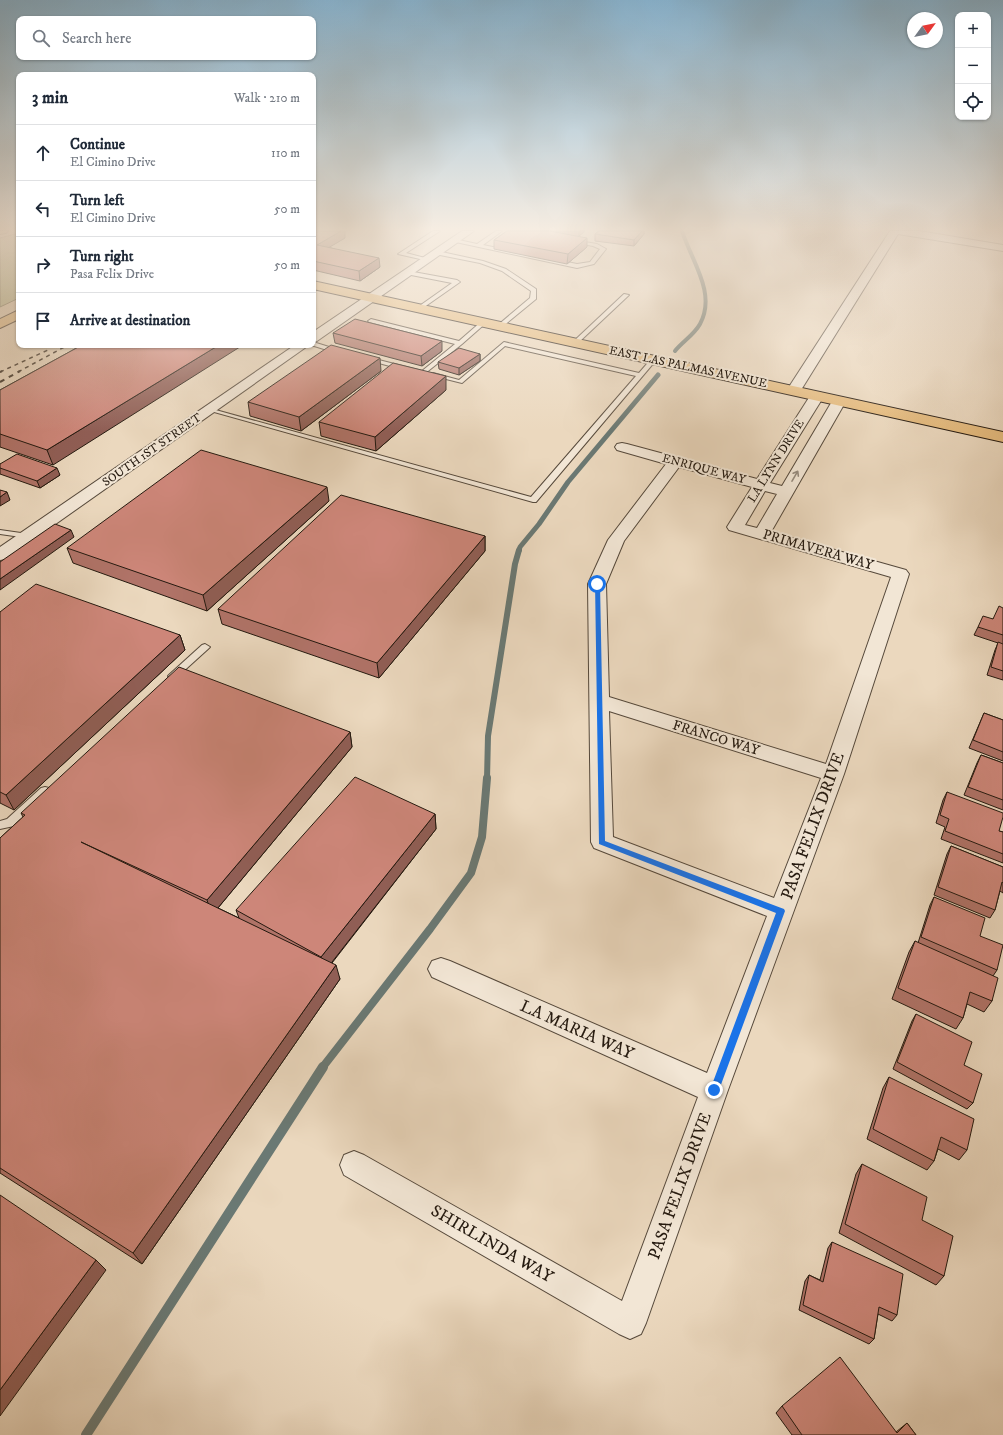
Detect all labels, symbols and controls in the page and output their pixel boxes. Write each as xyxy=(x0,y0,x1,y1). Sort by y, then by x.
north arrow xyxy=(907,12,943,48)
map controls xyxy=(955,12,991,120)
button: + xyxy=(955,12,991,48)
search box xyxy=(16,16,316,60)
icon: search xyxy=(30,27,52,49)
text: Search here xyxy=(62,29,131,48)
button: − xyxy=(955,48,991,84)
button: locate xyxy=(955,84,991,120)
text: 3 min xyxy=(32,87,68,109)
text: Walk · 210 m xyxy=(234,90,300,106)
text: Continue xyxy=(70,135,125,154)
icon: ahead xyxy=(32,142,54,164)
text: 110 m xyxy=(271,145,300,161)
text: El Cimino Drive xyxy=(70,154,156,170)
text: Turn left xyxy=(70,191,124,210)
icon: left xyxy=(32,198,54,220)
text: 50 m xyxy=(274,201,300,217)
text: El Cimino Drive xyxy=(70,210,156,226)
text: Turn right xyxy=(70,247,133,266)
icon: right xyxy=(32,254,54,276)
text: 50 m xyxy=(274,257,300,273)
text: Pasa Felix Drive xyxy=(70,266,154,282)
icon: arrive xyxy=(32,310,54,332)
text: Arrive at destination xyxy=(70,311,190,330)
street label: EAST LAS PALMAS AVENUE xyxy=(608,343,769,391)
street label: SOUTH 1ST STREET xyxy=(100,410,204,490)
street label: LA LYNN DRIVE xyxy=(744,416,808,505)
street label: ENRIQUE WAY xyxy=(661,451,748,487)
one-way arrow xyxy=(792,470,800,482)
street label: PRIMAVERA WAY xyxy=(761,526,876,574)
route start xyxy=(588,575,606,593)
street label: FRANCO WAY xyxy=(670,716,762,760)
street label: PASA FELIX DRIVE xyxy=(776,749,850,903)
street label: LA MARIA WAY xyxy=(517,995,638,1065)
route end xyxy=(705,1081,723,1099)
street label: PASA FELIX DRIVE xyxy=(643,1109,717,1263)
street label: SHIRLINDA WAY xyxy=(427,1200,557,1288)

